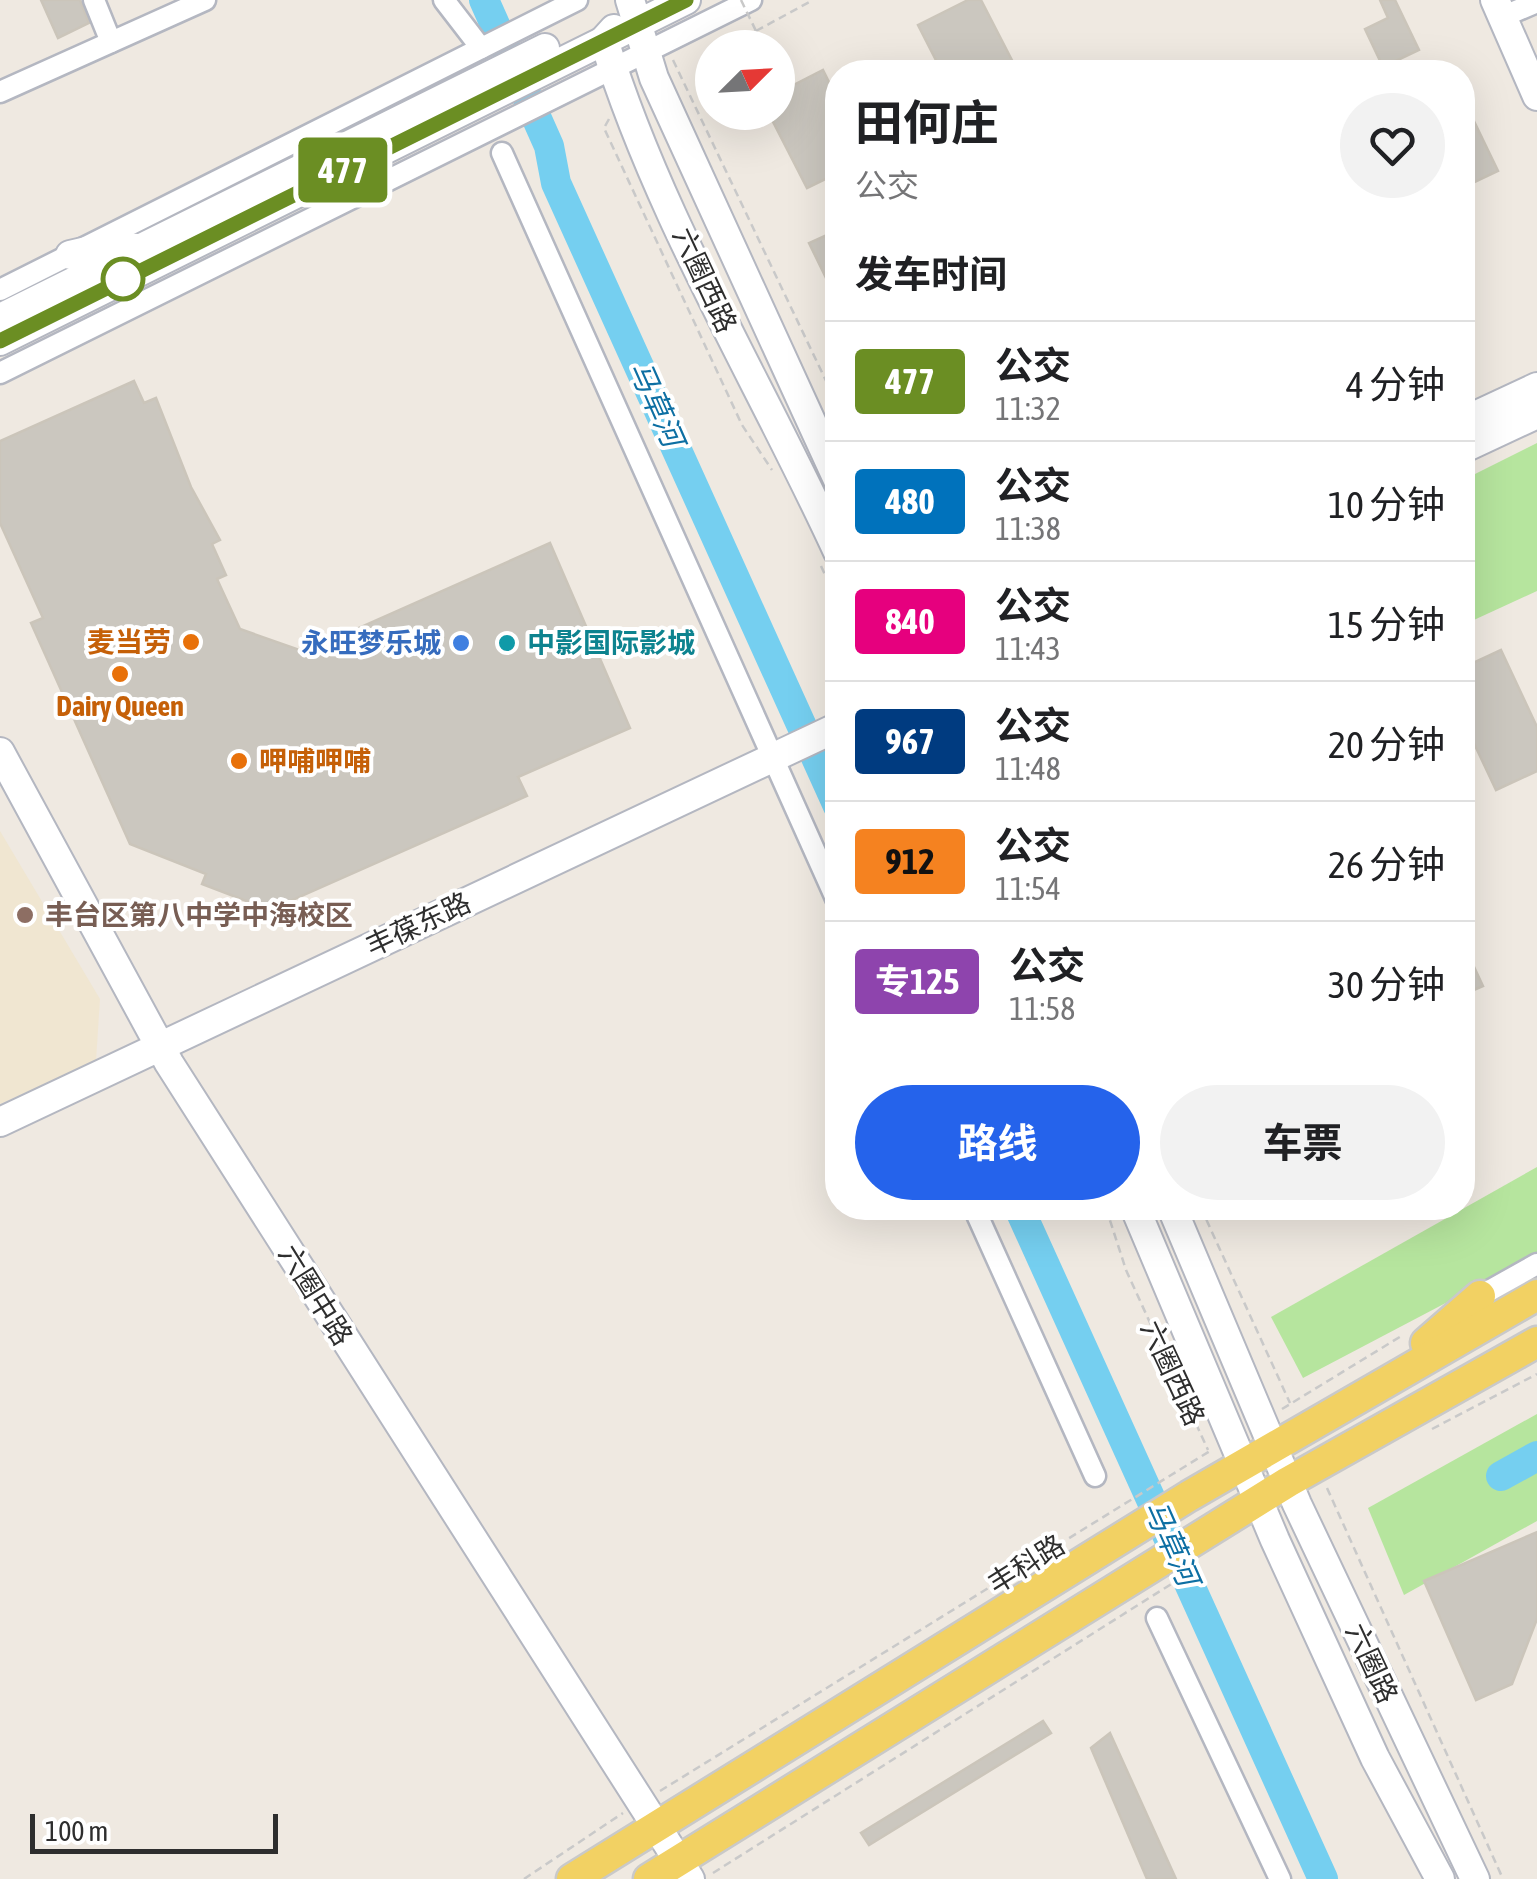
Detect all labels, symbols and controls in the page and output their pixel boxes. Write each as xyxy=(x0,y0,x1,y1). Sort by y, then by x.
north arrow xyxy=(695,30,795,130)
map controls xyxy=(695,30,795,130)
button: heart xyxy=(1340,93,1445,198)
text: 田何庄 xyxy=(855,95,999,150)
line badge: 477 xyxy=(286,138,400,202)
text: 477 xyxy=(318,150,368,190)
text: 公交 xyxy=(855,167,919,204)
street label: 六圈西路 xyxy=(667,222,743,338)
text: 发车时间 xyxy=(855,253,1007,296)
unlabelled marker xyxy=(102,258,144,300)
text: 公交 xyxy=(995,344,1071,387)
water label: 马草河 xyxy=(623,356,693,456)
text: 477 xyxy=(885,361,935,401)
text: 4 分钟 xyxy=(1346,363,1445,406)
text: 11:32 xyxy=(995,390,1061,427)
text: 公交 xyxy=(995,464,1071,507)
text: 480 xyxy=(885,481,935,521)
text: 10 分钟 xyxy=(1328,483,1445,526)
text: 11:38 xyxy=(995,510,1061,547)
text: 公交 xyxy=(995,584,1071,627)
text: 840 xyxy=(885,601,935,641)
text: 15 分钟 xyxy=(1328,603,1445,646)
place label: 麦当劳 xyxy=(87,626,171,658)
place label: 永旺梦乐城 xyxy=(301,627,441,659)
place label: 中影国际影城 xyxy=(527,627,695,659)
text: 11:43 xyxy=(995,630,1061,667)
marker: 麦当劳 xyxy=(180,631,202,653)
marker: 永旺梦乐城 xyxy=(450,632,472,654)
marker: 中影国际影城 xyxy=(496,632,518,654)
marker: Dairy Queen xyxy=(109,663,131,685)
place label: Dairy Queen xyxy=(56,690,184,722)
text: 公交 xyxy=(995,704,1071,747)
text: 967 xyxy=(885,721,935,761)
text: 20 分钟 xyxy=(1328,723,1445,766)
place label: 呷哺呷哺 xyxy=(259,745,371,777)
marker: 呷哺呷哺 xyxy=(228,750,250,772)
text: 11:48 xyxy=(995,750,1061,787)
text: 公交 xyxy=(995,824,1071,867)
text: 912 xyxy=(885,841,935,881)
text: 26 分钟 xyxy=(1328,843,1445,886)
text: 11:54 xyxy=(995,870,1061,907)
street label: 丰葆东路 xyxy=(360,886,476,962)
place label: 丰台区第八中学中海校区 xyxy=(45,899,353,931)
marker: 丰台区第八中学中海校区 xyxy=(14,904,36,926)
text: 公交 xyxy=(1009,944,1085,987)
text: 专125 xyxy=(875,961,959,1001)
text: 30 分钟 xyxy=(1328,963,1445,1006)
text: 11:58 xyxy=(1009,990,1075,1027)
button: 路线 xyxy=(855,1085,1140,1200)
button: 车票 xyxy=(1160,1085,1445,1200)
street label: 六圈中路 xyxy=(273,1239,359,1351)
street label: 六圈西路 xyxy=(1135,1315,1211,1431)
water label: 马草河 xyxy=(1138,1495,1208,1595)
street label: 丰科路 xyxy=(982,1528,1070,1600)
street label: 六圈路 xyxy=(1340,1618,1404,1708)
scale bar xyxy=(30,1809,278,1854)
text: 100 m xyxy=(45,1815,108,1847)

